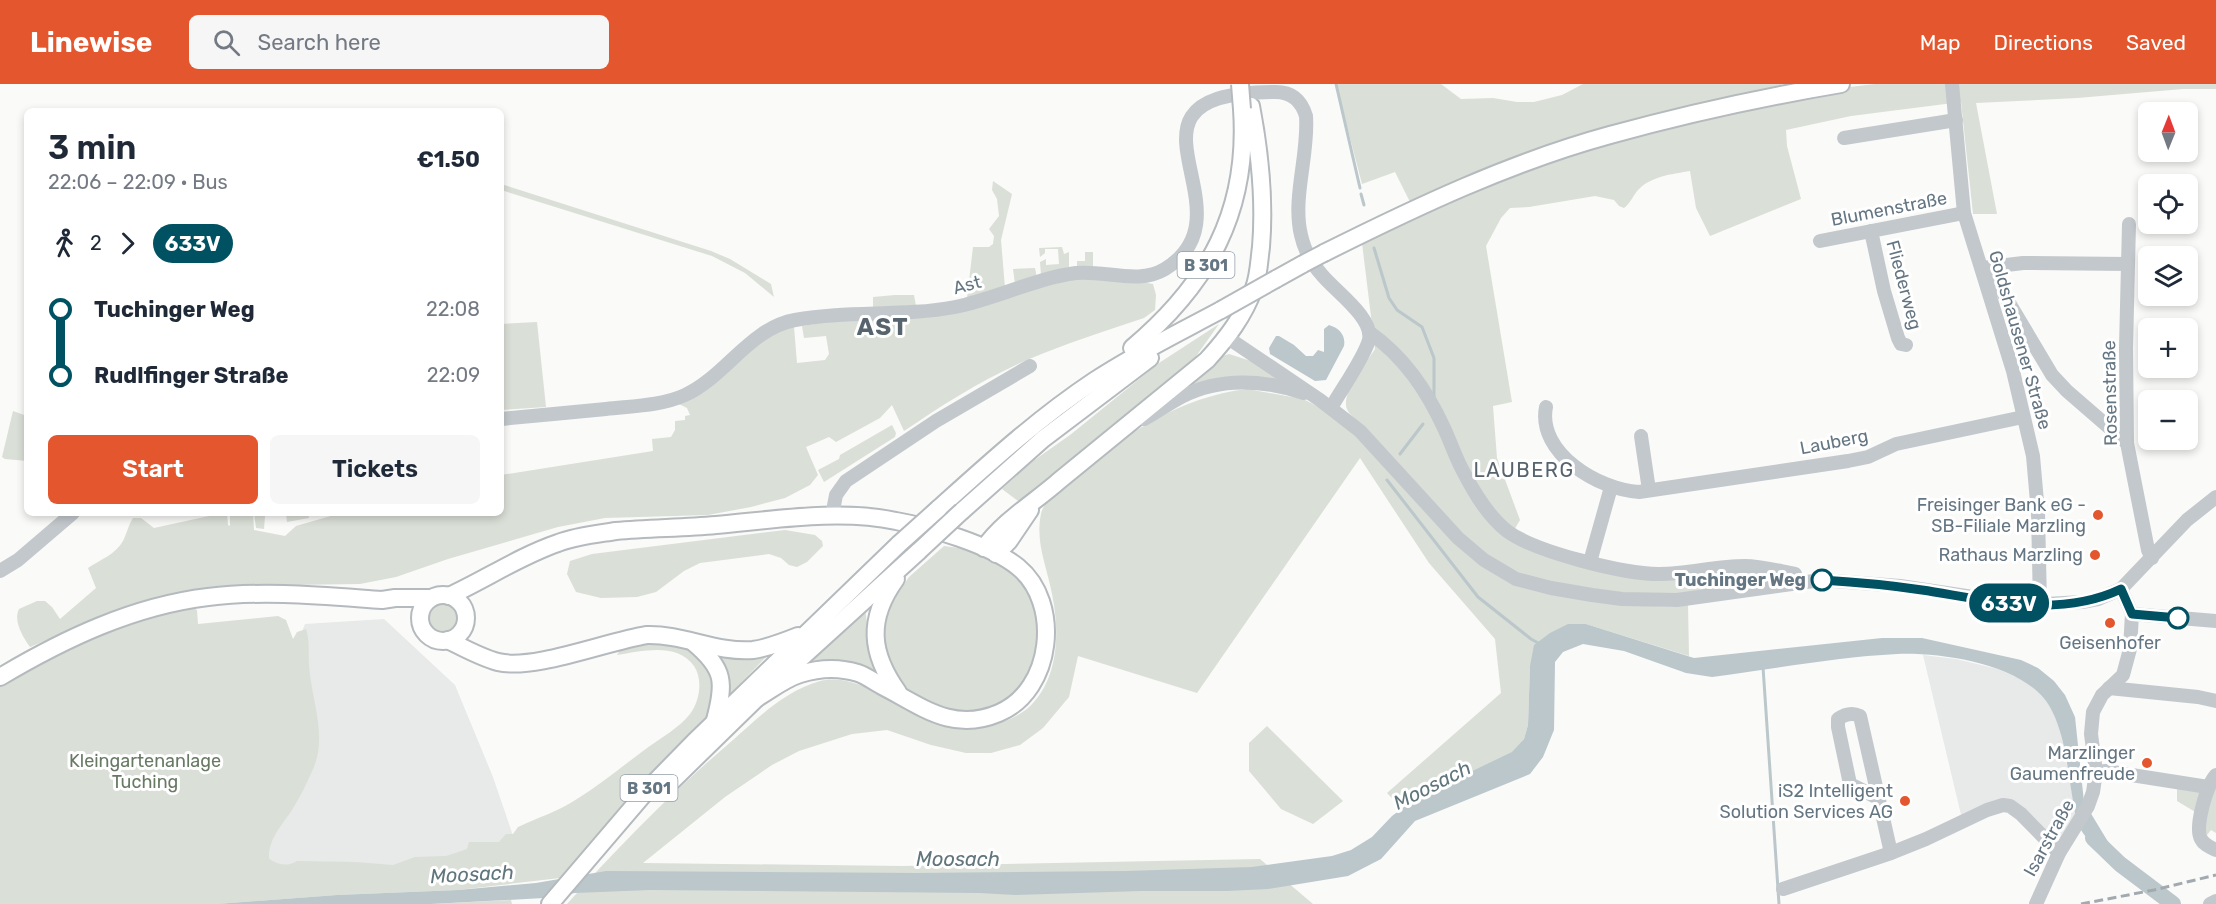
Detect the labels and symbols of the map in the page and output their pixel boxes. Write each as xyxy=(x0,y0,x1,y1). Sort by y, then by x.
north arrow xyxy=(2138,102,2198,162)
street label: Blumenstraße xyxy=(1829,187,1949,231)
street label: Fliederweg xyxy=(1881,238,1927,332)
street label: Goldshausener Straße xyxy=(1984,248,2056,432)
road number: B 301 xyxy=(1178,252,1234,278)
street label: Ast xyxy=(951,271,983,299)
district label: AST xyxy=(857,313,909,341)
street label: Rosenstraße xyxy=(2098,340,2122,446)
street label: Lauberg xyxy=(1798,425,1870,459)
district label: LAUBERG xyxy=(1473,458,1575,482)
place label: Freisinger Bank eG - SB-Filiale Marzling xyxy=(1917,494,2086,537)
marker: Freisinger Bank eG - SB-Filiale Marzling xyxy=(2091,508,2105,522)
place label: Rathaus Marzling xyxy=(1938,544,2083,566)
marker: Rathaus Marzling xyxy=(2088,548,2102,562)
place label: Tuchinger Weg xyxy=(1675,569,1806,591)
marker: Tuchinger Weg xyxy=(1811,569,1833,591)
line badge: 633V xyxy=(1967,584,2051,622)
unlabelled marker xyxy=(2167,607,2189,629)
marker: Geisenhofer xyxy=(2103,616,2117,630)
place label: Geisenhofer xyxy=(2059,632,2161,654)
place label: Marzlinger Gaumenfreude xyxy=(2010,742,2135,785)
park label: Kleingartenanlage Tuching xyxy=(69,750,221,793)
water label: Moosach xyxy=(1389,755,1475,815)
marker: Marzlinger Gaumenfreude xyxy=(2140,756,2154,770)
road number: B 301 xyxy=(620,775,678,801)
place label: iS2 Intelligent Solution Services AG xyxy=(1720,780,1893,823)
marker: iS2 Intelligent Solution Services AG xyxy=(1898,794,1912,808)
street label: Isarstraße xyxy=(2019,796,2079,880)
water label: Moosach xyxy=(916,847,1000,871)
water label: Moosach xyxy=(429,860,515,888)

